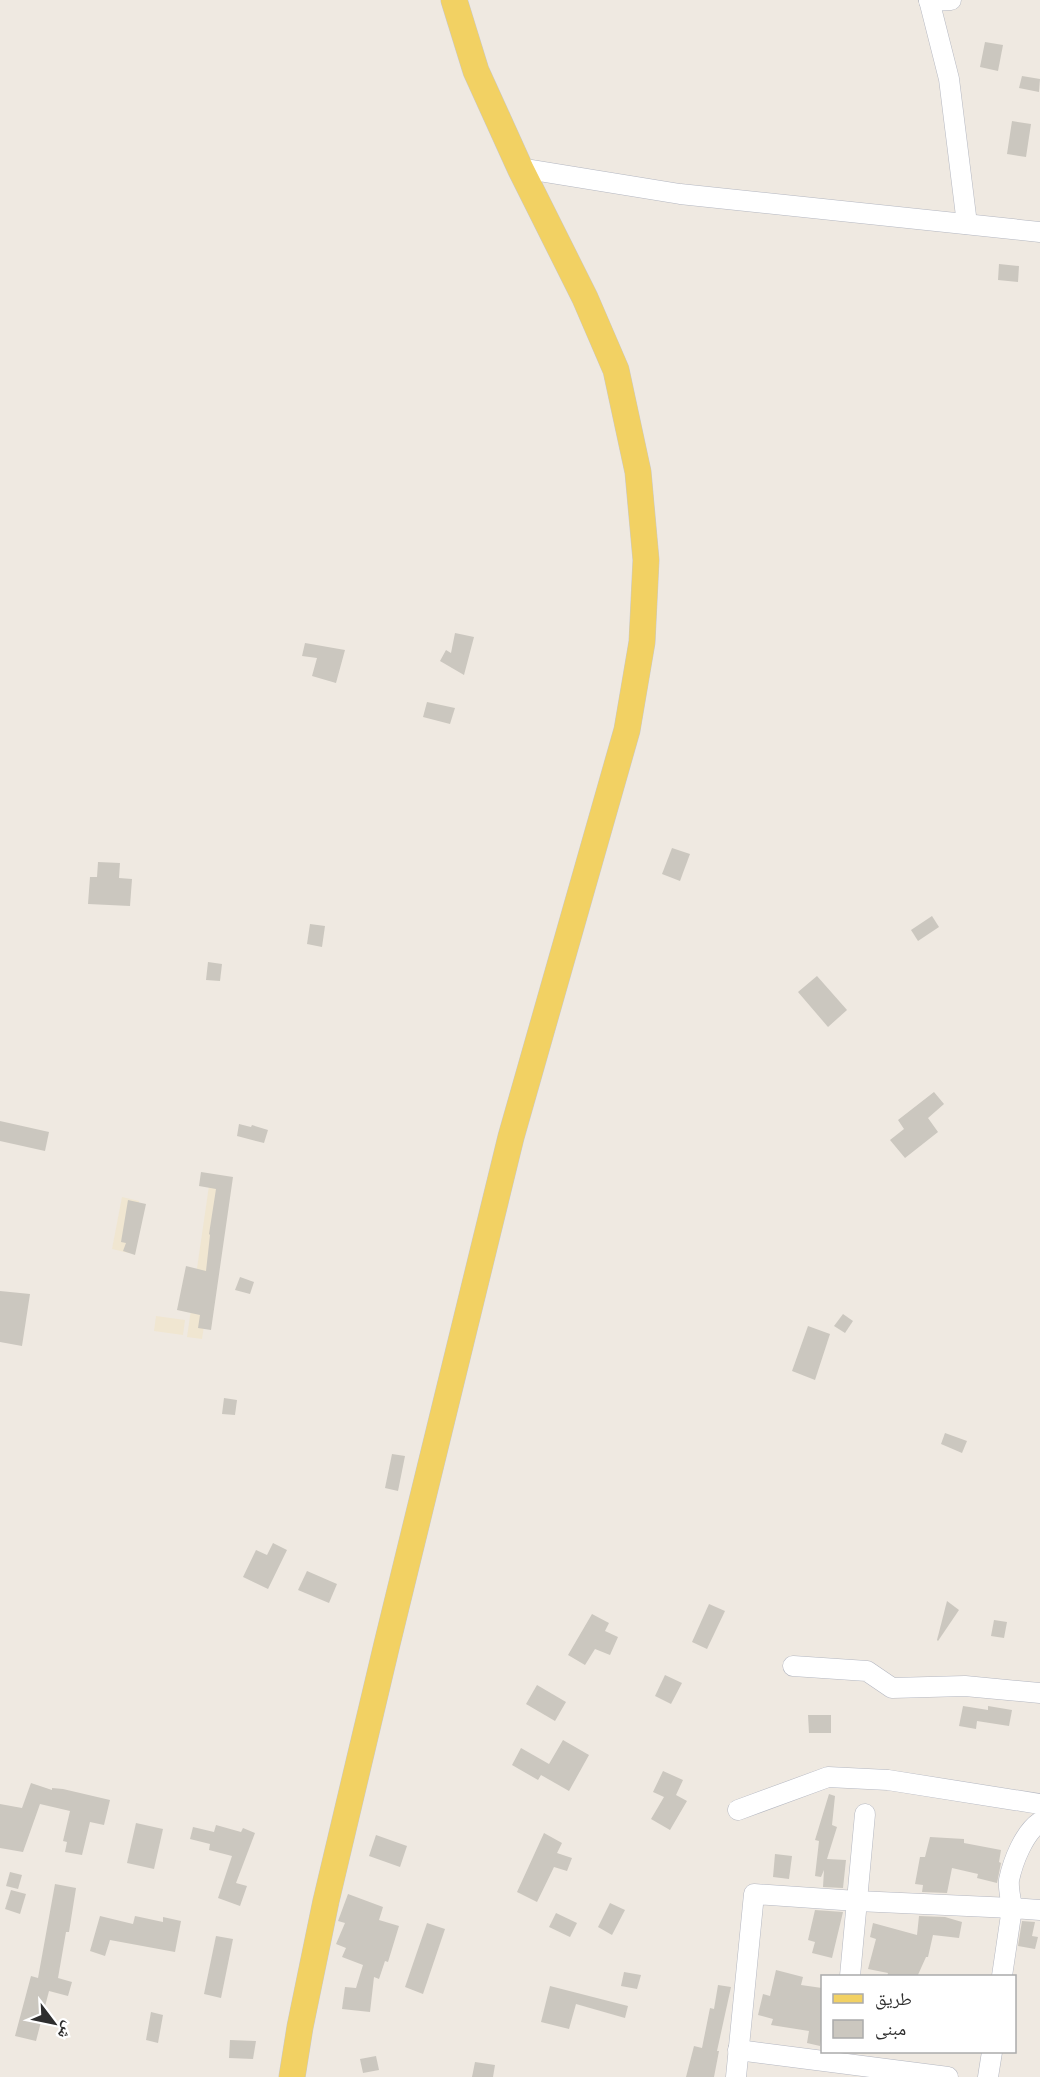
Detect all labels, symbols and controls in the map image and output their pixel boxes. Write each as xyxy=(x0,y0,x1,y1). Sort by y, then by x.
legend xyxy=(821,1975,1016,2053)
text: طريق xyxy=(875,1987,912,2010)
north arrow xyxy=(24,1993,84,2053)
text: مبنى xyxy=(875,2017,906,2040)
text: ش xyxy=(54,2018,80,2043)

